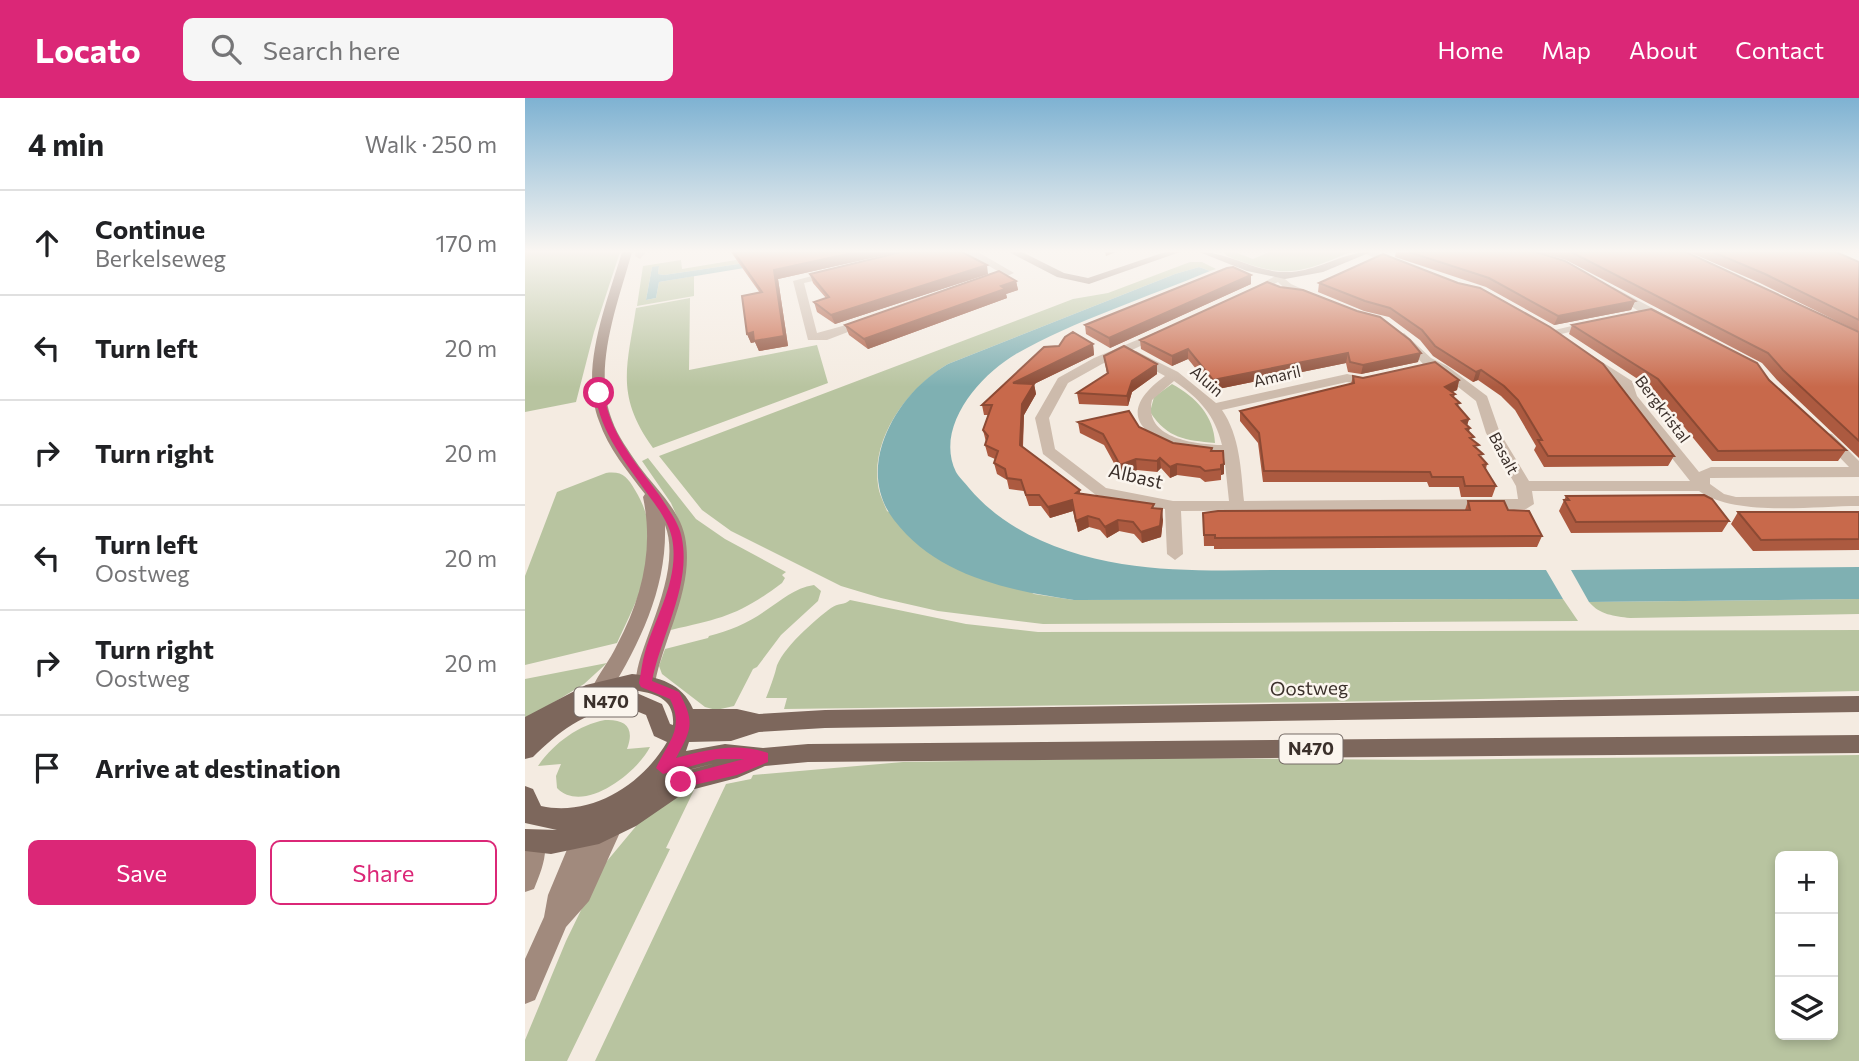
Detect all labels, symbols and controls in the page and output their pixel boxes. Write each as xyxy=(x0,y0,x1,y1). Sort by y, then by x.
search box xyxy=(183,18,673,81)
text: Locato xyxy=(35,29,141,70)
icon: search xyxy=(207,30,245,68)
text: Search here xyxy=(263,34,400,65)
text: Home xyxy=(1438,35,1504,64)
text: Map xyxy=(1542,35,1591,64)
text: About xyxy=(1629,35,1697,64)
text: Contact xyxy=(1735,35,1824,64)
text: 4 min xyxy=(28,125,104,162)
text: Walk · 250 m xyxy=(365,130,497,158)
text: Continue xyxy=(95,213,205,244)
icon: ahead xyxy=(28,224,66,262)
text: 170 m xyxy=(436,229,497,257)
text: Berkelseweg xyxy=(95,244,226,272)
icon: left xyxy=(28,329,66,367)
text: Turn left xyxy=(95,332,198,363)
text: 20 m xyxy=(445,334,497,362)
street label: Aluin xyxy=(1187,361,1228,400)
street label: Amaril xyxy=(1251,361,1302,390)
street label: Bergkristal xyxy=(1632,371,1695,446)
route start xyxy=(583,377,614,408)
street label: Basalt xyxy=(1485,428,1524,477)
icon: right xyxy=(28,434,66,472)
text: Turn right xyxy=(95,437,214,468)
text: 20 m xyxy=(445,439,497,467)
street label: Albast xyxy=(1106,458,1166,493)
text: Turn left xyxy=(95,528,198,559)
icon: left xyxy=(28,539,66,577)
text: 20 m xyxy=(445,544,497,572)
text: Oostweg xyxy=(95,559,190,587)
text: Turn right xyxy=(95,633,214,664)
icon: right xyxy=(28,644,66,682)
text: 20 m xyxy=(445,649,497,677)
text: Oostweg xyxy=(95,664,190,692)
street label: Oostweg xyxy=(1270,675,1348,700)
road number: N470 xyxy=(575,688,637,716)
road number: N470 xyxy=(1279,734,1343,764)
icon: arrive xyxy=(28,749,66,787)
text: Arrive at destination xyxy=(95,752,341,783)
route end xyxy=(665,766,696,797)
button: Save xyxy=(28,840,256,905)
button: Share xyxy=(270,840,497,905)
map controls xyxy=(1775,851,1838,1040)
button: + xyxy=(1775,851,1838,914)
button: − xyxy=(1775,914,1838,977)
button: layers xyxy=(1775,977,1838,1040)

